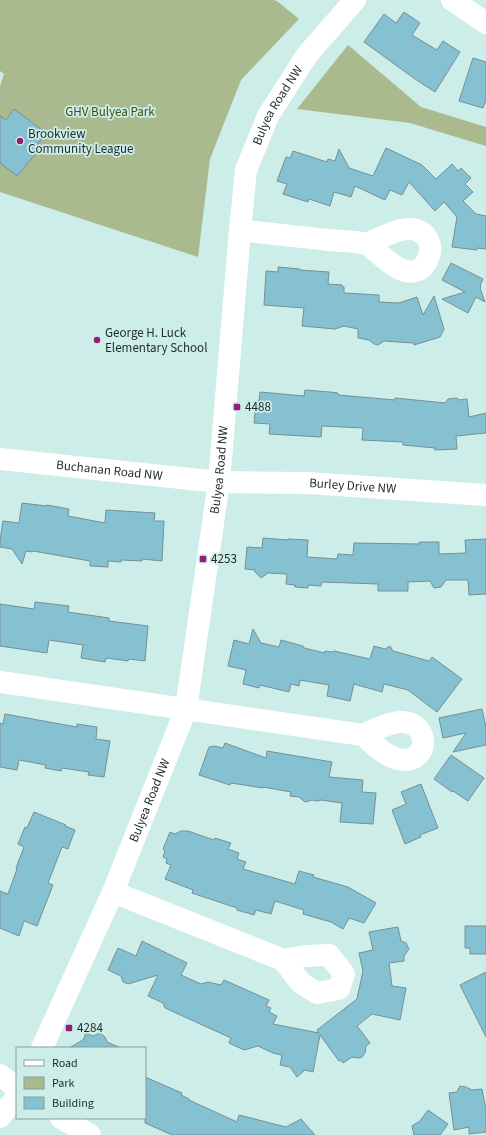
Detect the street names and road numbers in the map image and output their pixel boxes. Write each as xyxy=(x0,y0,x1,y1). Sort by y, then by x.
street label: Bulyea Road NW xyxy=(248,62,307,148)
street label: Bulyea Road NW xyxy=(205,425,233,515)
street label: Buchanan Road NW xyxy=(55,456,164,485)
street label: Burley Drive NW xyxy=(309,474,397,498)
street label: Bulyea Road NW xyxy=(125,756,174,845)

